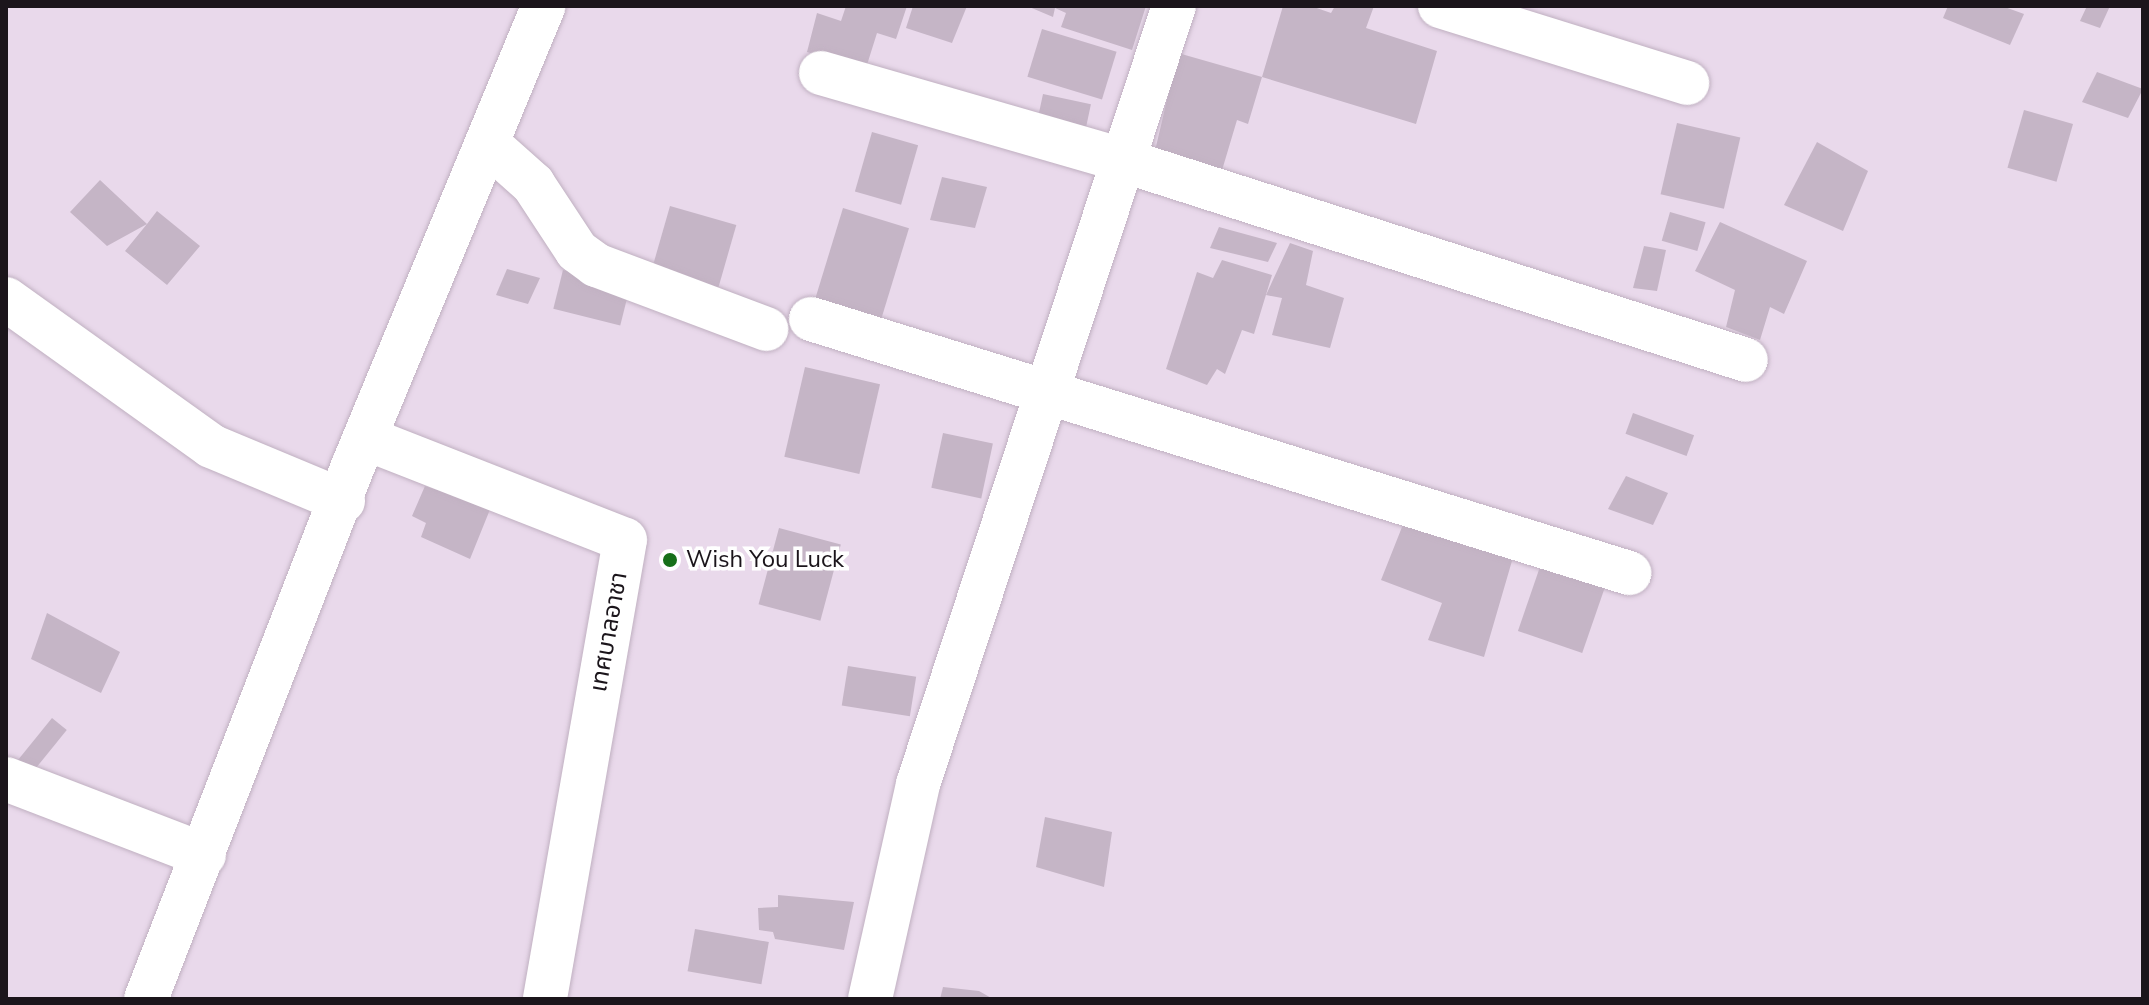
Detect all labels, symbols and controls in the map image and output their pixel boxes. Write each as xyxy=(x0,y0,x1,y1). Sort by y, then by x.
place label: Wish You Luck xyxy=(686,546,844,574)
marker: Wish You Luck xyxy=(661,551,679,569)
street label: เทศบาลอาชา xyxy=(584,570,634,694)

